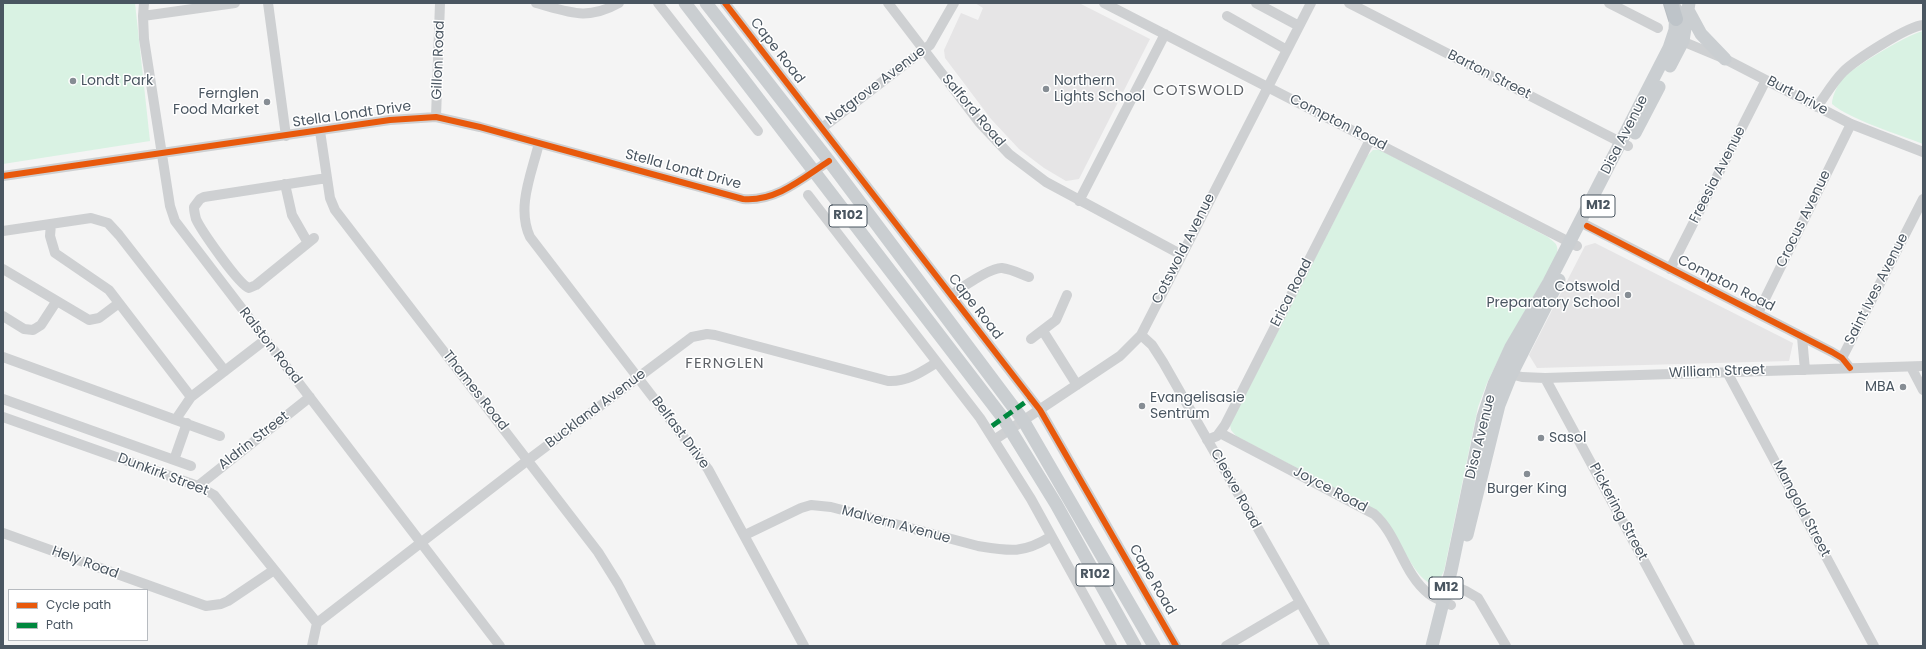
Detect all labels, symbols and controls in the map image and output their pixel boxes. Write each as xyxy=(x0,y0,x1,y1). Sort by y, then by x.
street label: Cape Road xyxy=(746,15,808,87)
street label: Gillon Road xyxy=(429,20,449,100)
street label: Notgrove Avenue xyxy=(823,43,929,129)
street label: Barton Street xyxy=(1445,47,1533,103)
street label: Salford Road xyxy=(938,71,1008,151)
place label: Londt Park xyxy=(81,73,153,89)
place label: Northern Lights School xyxy=(1054,73,1145,106)
street label: Burt Drive xyxy=(1764,73,1830,119)
marker: Londt Park xyxy=(68,76,78,86)
district label: COTSWOLD xyxy=(1153,82,1245,100)
marker: Northern Lights School xyxy=(1041,84,1051,94)
place label: Fernglen Food Market xyxy=(173,86,259,118)
street label: Compton Road xyxy=(1287,91,1389,155)
street label: Disa Avenue xyxy=(1598,93,1652,177)
marker: Fernglen Food Market xyxy=(262,97,272,107)
street label: Stella Londt Drive xyxy=(292,98,412,132)
street label: Freesia Avenue xyxy=(1686,124,1750,226)
street label: Stella Londt Drive xyxy=(623,146,743,194)
street label: Crocus Avenue xyxy=(1773,168,1835,270)
street label: Cotswold Avenue xyxy=(1149,191,1219,307)
road number: M12 xyxy=(1581,195,1615,217)
road number: R102 xyxy=(829,205,867,227)
street label: Saint Ives Avenue xyxy=(1842,231,1912,347)
street label: Compton Road xyxy=(1675,252,1777,316)
street label: Erica Road xyxy=(1268,256,1316,330)
street label: Cape Road xyxy=(944,271,1006,343)
place label: Cotswold Preparatory School xyxy=(1486,279,1620,312)
marker: Cotswold Preparatory School xyxy=(1623,290,1633,300)
street label: Ralston Road xyxy=(235,305,305,387)
street label: Thames Road xyxy=(439,348,511,434)
district label: FERNGLEN xyxy=(685,355,765,373)
street label: William Street xyxy=(1669,362,1765,382)
street label: Buckland Avenue xyxy=(543,366,649,452)
place label: MBA xyxy=(1865,379,1895,395)
marker: MBA xyxy=(1898,382,1908,392)
place label: Evangelisasie Sentrum xyxy=(1150,390,1245,422)
street label: Disa Avenue xyxy=(1462,393,1500,481)
street label: Belfast Drive xyxy=(647,394,713,472)
marker: Evangelisasie Sentrum xyxy=(1137,401,1147,411)
street label: Aldrin Street xyxy=(215,408,293,474)
place label: Sasol xyxy=(1549,430,1586,446)
marker: Sasol xyxy=(1536,433,1546,443)
street label: Cleeve Road xyxy=(1206,446,1264,532)
street label: Dunkirk Street xyxy=(115,450,211,500)
street label: Mangold Street xyxy=(1769,458,1833,560)
street label: Pickering Street xyxy=(1585,460,1651,564)
street label: Joyce Road xyxy=(1290,463,1370,517)
marker: Burger King xyxy=(1522,469,1532,479)
place label: Burger King xyxy=(1487,481,1567,497)
street label: Malvern Avenue xyxy=(840,502,952,548)
street label: Cape Road xyxy=(1125,542,1179,618)
street label: Hely Road xyxy=(49,543,121,583)
road number: R102 xyxy=(1076,564,1114,586)
road number: M12 xyxy=(1429,577,1463,599)
legend xyxy=(8,589,148,641)
text: Cycle path xyxy=(46,596,111,613)
text: Path xyxy=(46,616,73,633)

